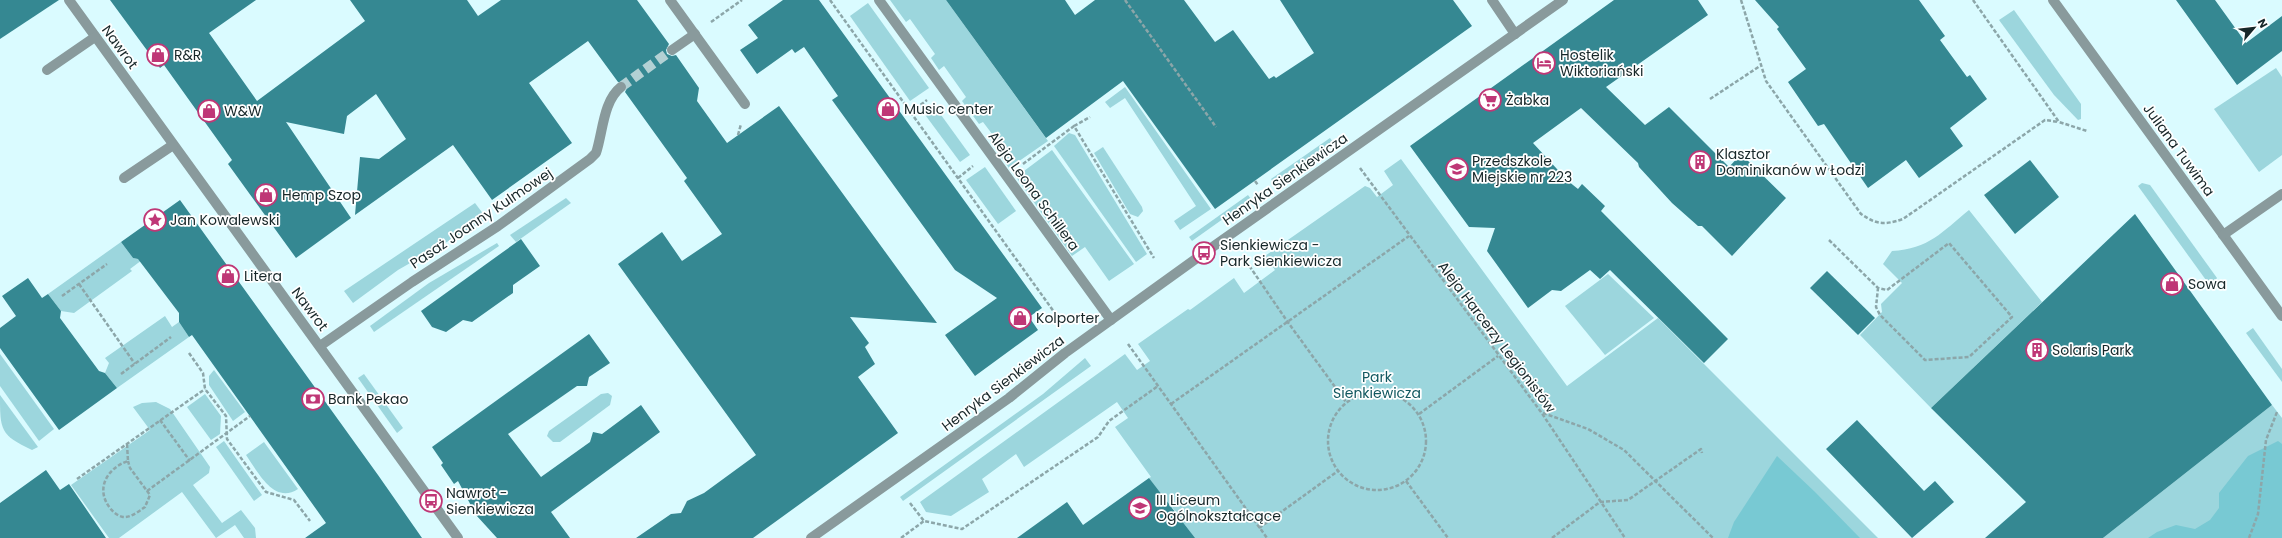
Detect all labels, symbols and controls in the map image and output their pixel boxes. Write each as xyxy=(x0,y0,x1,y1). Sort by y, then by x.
north arrow xyxy=(2234,8,2274,48)
text: N xyxy=(2254,16,2272,31)
street label: Nawrot xyxy=(97,21,143,73)
shop icon: R&R xyxy=(145,42,171,68)
place label: R&R xyxy=(174,45,201,65)
place label: Hostelik Wiktoriański xyxy=(1560,45,1643,81)
hotel icon: Hostelik Wiktoriański xyxy=(1531,50,1557,76)
supermarket icon: Żabka xyxy=(1477,87,1503,113)
place label: Żabka xyxy=(1506,90,1549,110)
shop icon: Music center xyxy=(875,96,901,122)
shop icon: W&W xyxy=(196,98,222,124)
place label: Music center xyxy=(904,99,993,119)
street label: Juliana Tuwima xyxy=(2139,100,2219,200)
place label: W&W xyxy=(224,101,262,121)
street label: Aleja Leona Schillera xyxy=(984,127,1084,255)
street label: Henryka Sienkiewicza xyxy=(1218,128,1352,230)
place label: Klasztor Dominikanów w Łodzi xyxy=(1716,144,1865,180)
building icon: Klasztor Dominikanów w Łodzi xyxy=(1687,149,1713,175)
place label: Przedszkole Miejskie nr 223 xyxy=(1472,151,1572,187)
school or university icon: Przedszkole Miejskie nr 223 xyxy=(1444,156,1470,182)
street label: Pasaż Joanny Kulmowej xyxy=(406,163,556,273)
shop icon: Hemp Szop xyxy=(253,182,279,208)
place label: Hemp Szop xyxy=(282,185,361,205)
place icon: Jan Kowalewski xyxy=(142,207,168,233)
place label: Jan Kowalewski xyxy=(170,210,279,230)
place label: Sienkiewicza - Park Sienkiewicza xyxy=(1220,235,1342,271)
bus stop icon: Sienkiewicza - Park Sienkiewicza xyxy=(1191,240,1217,266)
street label: Aleja Harcerzy Legionistów xyxy=(1433,257,1561,417)
shop icon: Litera xyxy=(215,263,241,289)
place label: Litera xyxy=(244,266,282,286)
shop icon: Sowa xyxy=(2159,271,2185,297)
place label: Sowa xyxy=(2188,274,2226,294)
street label: Nawrot xyxy=(287,283,333,335)
shop icon: Kolporter xyxy=(1007,305,1033,331)
place label: Kolporter xyxy=(1036,308,1099,328)
street label: Henryka Sienkiewicza xyxy=(938,330,1068,436)
building icon: Solaris Park xyxy=(2024,337,2050,363)
place label: Solaris Park xyxy=(2052,340,2133,360)
park label: Park Sienkiewicza xyxy=(1333,367,1421,403)
bank icon: Bank Pekao xyxy=(300,386,326,412)
place label: Bank Pekao xyxy=(328,389,408,409)
place label: Nawrot - Sienkiewicza xyxy=(446,483,534,519)
bus stop icon: Nawrot - Sienkiewicza xyxy=(418,488,444,514)
place label: III Liceum Ogólnokształcące xyxy=(1156,490,1281,526)
school or university icon: III Liceum Ogólnokształcące xyxy=(1127,495,1153,521)

